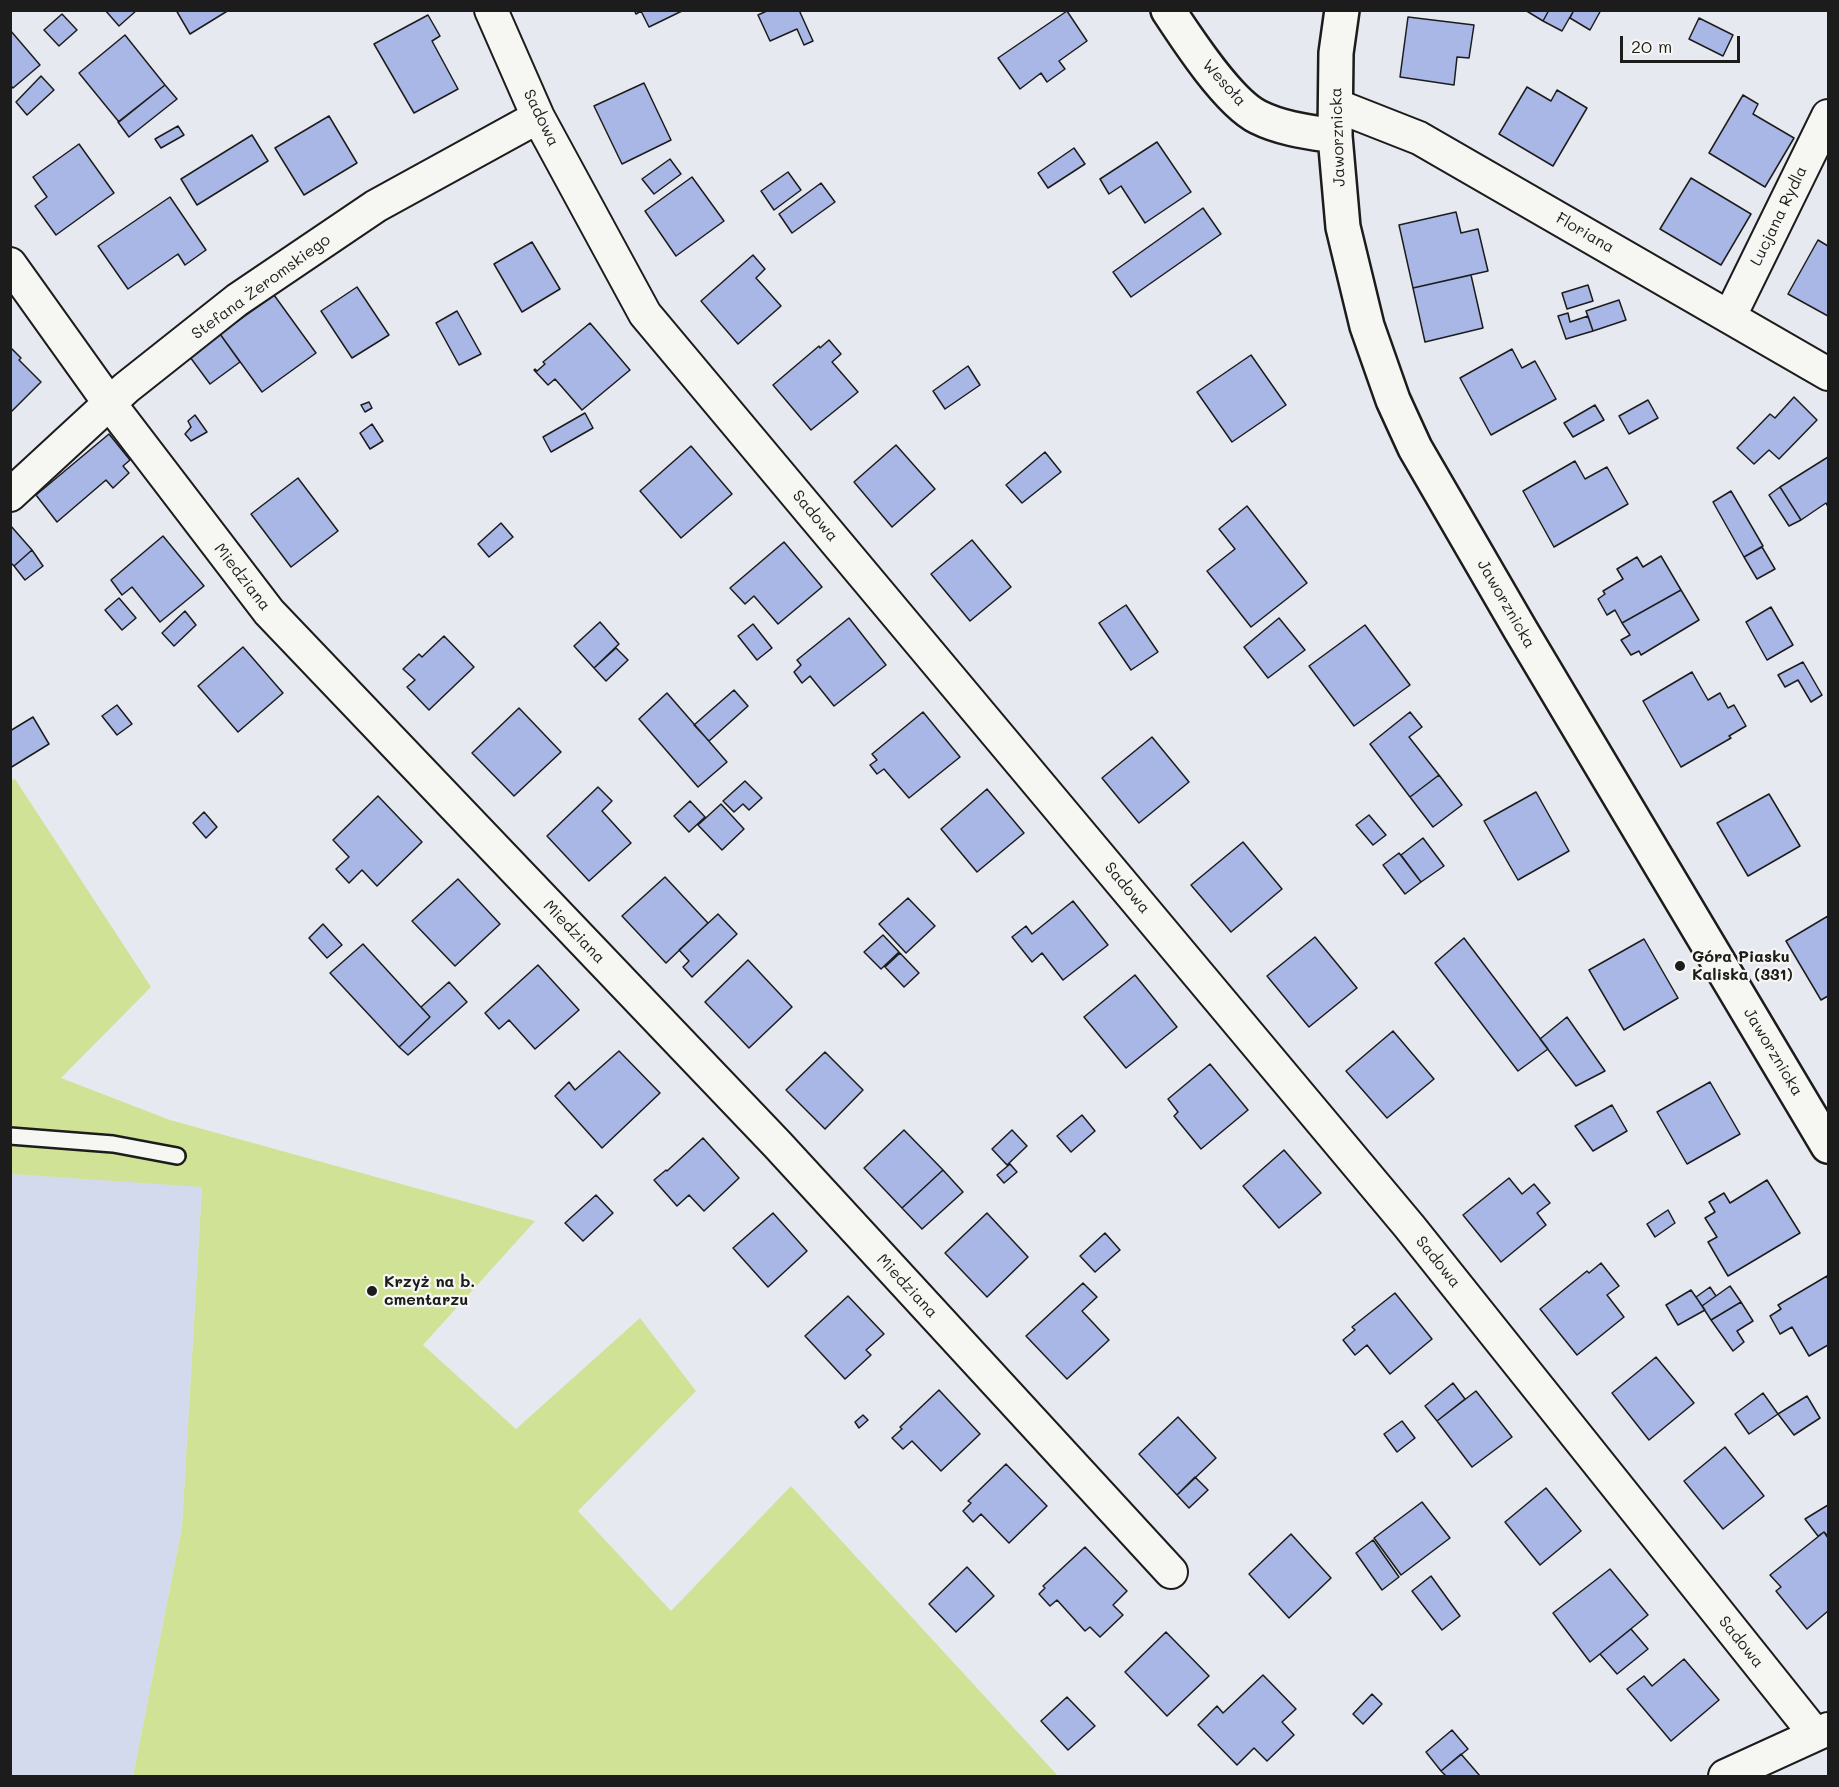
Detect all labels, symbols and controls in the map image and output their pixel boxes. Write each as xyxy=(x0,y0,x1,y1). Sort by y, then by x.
scale bar xyxy=(1623,24,1743,62)
text: 20 m xyxy=(1631,34,1672,58)
street label: Wesoła xyxy=(1198,56,1250,110)
street label: Sadowa xyxy=(519,86,563,150)
street label: Jaworznicka xyxy=(1327,87,1349,187)
street label: Lucjana Rydla xyxy=(1747,163,1811,269)
street label: Floriana xyxy=(1552,209,1618,257)
street label: Stefana Żeromskiego xyxy=(188,230,334,344)
street label: Sadowa xyxy=(788,486,842,546)
street label: Miedziana xyxy=(210,539,274,615)
street label: Jaworznicka xyxy=(1473,556,1539,652)
street label: Sadowa xyxy=(1100,858,1154,918)
street label: Miedziana xyxy=(539,896,609,968)
place label: Góra Piasku Kaliska (331) xyxy=(1692,947,1793,985)
marker: Góra Piasku Kaliska (331) xyxy=(1673,959,1687,973)
street label: Jaworznicka xyxy=(1739,1005,1807,1099)
street label: Sadowa xyxy=(1411,1232,1465,1292)
street label: Miedziana xyxy=(873,1250,941,1322)
place label: Krzyż na b. cmentarzu xyxy=(384,1272,475,1310)
marker: Krzyż na b. cmentarzu xyxy=(365,1284,379,1298)
street label: Sadowa xyxy=(1714,1612,1768,1672)

